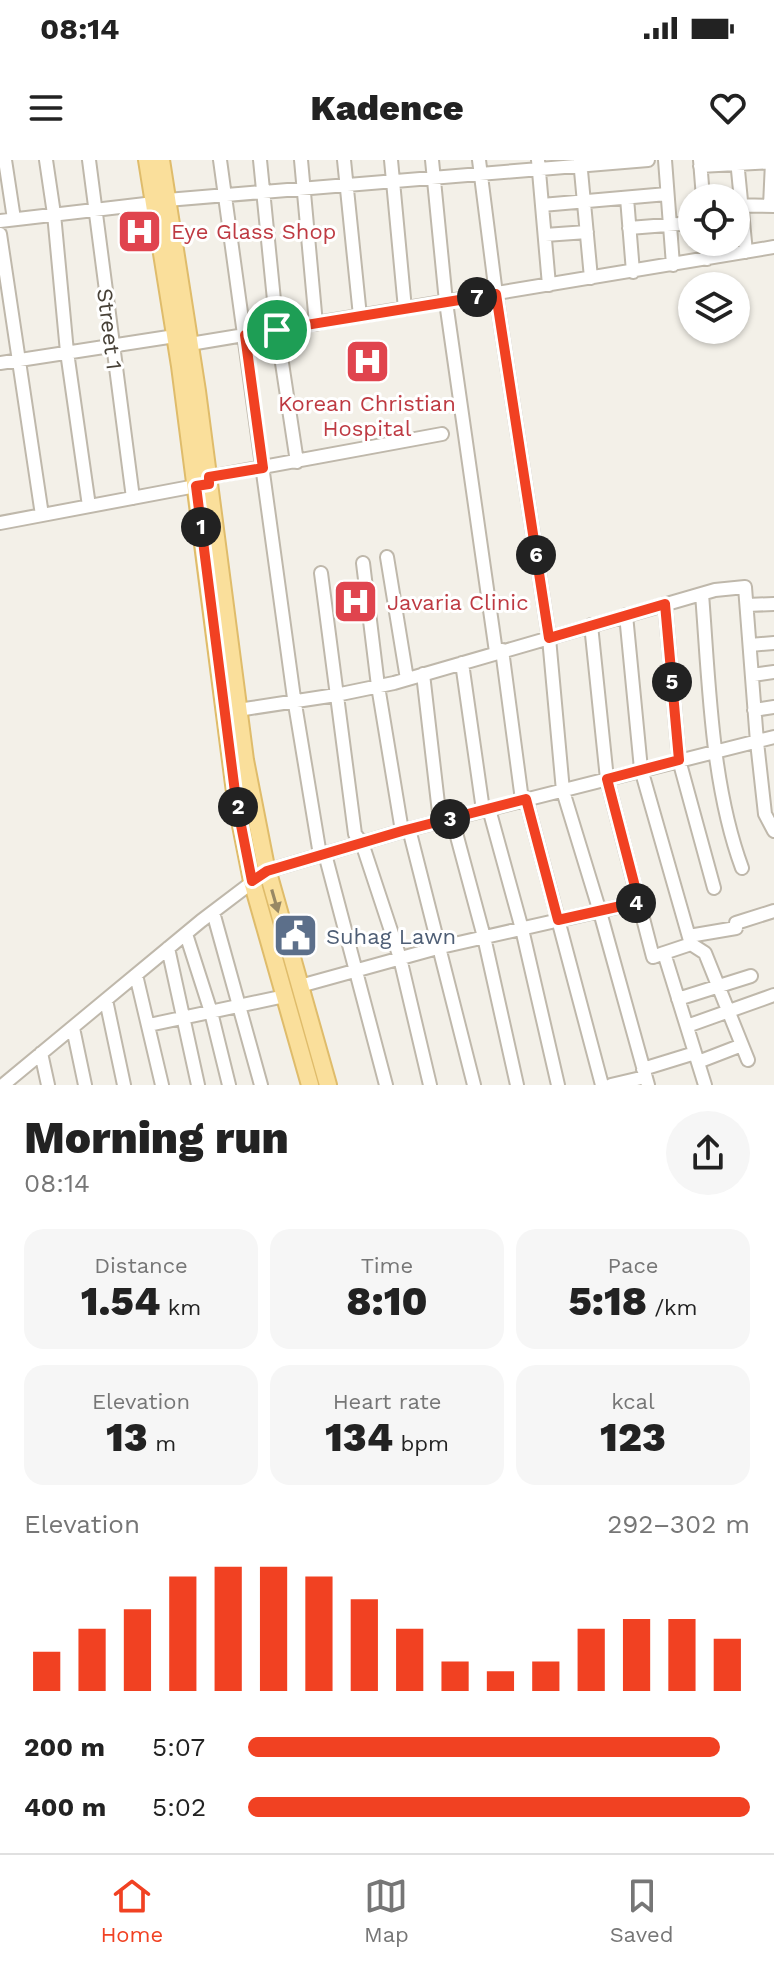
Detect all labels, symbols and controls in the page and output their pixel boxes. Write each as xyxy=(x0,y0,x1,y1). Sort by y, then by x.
text: 08:14 xyxy=(40,11,120,46)
icon: menu xyxy=(24,86,68,130)
icon: heart xyxy=(706,86,750,130)
text: Kadence xyxy=(310,87,464,129)
map controls xyxy=(678,184,750,344)
button: locate xyxy=(678,184,750,256)
hospital icon: Eye Glass Shop xyxy=(116,207,164,255)
place label: Eye Glass Shop xyxy=(171,219,336,244)
button: layers xyxy=(678,272,750,344)
pin: 7 xyxy=(457,277,497,317)
text: 7 xyxy=(470,284,484,309)
street label: Street 1 xyxy=(92,287,127,371)
pin xyxy=(243,296,311,364)
icon: arrive xyxy=(255,308,299,352)
hospital icon: Korean Christian Hospital xyxy=(343,338,391,386)
place label: Korean Christian Hospital xyxy=(278,391,456,441)
pin: 1 xyxy=(181,507,221,547)
text: 1 xyxy=(196,514,206,539)
pin: 6 xyxy=(516,535,556,575)
text: 6 xyxy=(529,542,543,567)
hospital icon: Javaria Clinic xyxy=(332,578,380,626)
place label: Javaria Clinic xyxy=(387,590,528,615)
pin: 5 xyxy=(652,662,692,702)
text: 5 xyxy=(666,669,678,694)
pin: 2 xyxy=(218,787,258,827)
text: 2 xyxy=(231,794,245,819)
pin: 3 xyxy=(430,799,470,839)
text: 3 xyxy=(443,806,457,831)
pin: 4 xyxy=(616,883,656,923)
one-way arrow xyxy=(270,888,282,913)
text: 4 xyxy=(629,890,643,915)
public building icon: Suhag Lawn xyxy=(271,912,319,960)
place label: Suhag Lawn xyxy=(326,924,456,949)
button: share xyxy=(666,1111,750,1195)
text: Morning run xyxy=(24,1112,289,1164)
text: 08:14 xyxy=(24,1168,90,1198)
text: Distance xyxy=(94,1253,188,1278)
text: Time xyxy=(361,1253,413,1278)
text: Pace xyxy=(608,1253,658,1278)
text: 1.54 xyxy=(81,1278,160,1325)
text: 8:10 xyxy=(346,1278,428,1325)
text: 5:18 xyxy=(568,1278,647,1325)
text: km xyxy=(160,1295,201,1320)
text: /km xyxy=(647,1295,698,1320)
text: Elevation xyxy=(92,1389,190,1414)
text: Heart rate xyxy=(333,1389,441,1414)
text: kcal xyxy=(611,1389,655,1414)
text: 13 xyxy=(106,1414,148,1461)
text: 134 xyxy=(325,1414,393,1461)
text: 123 xyxy=(600,1414,666,1461)
text: m xyxy=(148,1431,176,1456)
text: bpm xyxy=(393,1431,449,1456)
text: Elevation xyxy=(24,1509,140,1539)
text: 292–302 m xyxy=(607,1509,750,1539)
text: 200 m xyxy=(24,1732,105,1762)
text: 5:07 xyxy=(152,1732,205,1762)
text: 400 m xyxy=(24,1792,106,1822)
text: 5:02 xyxy=(152,1792,206,1822)
tab: Home xyxy=(100,1874,163,1947)
tab: Map xyxy=(364,1874,409,1947)
tab: Saved xyxy=(610,1874,674,1947)

